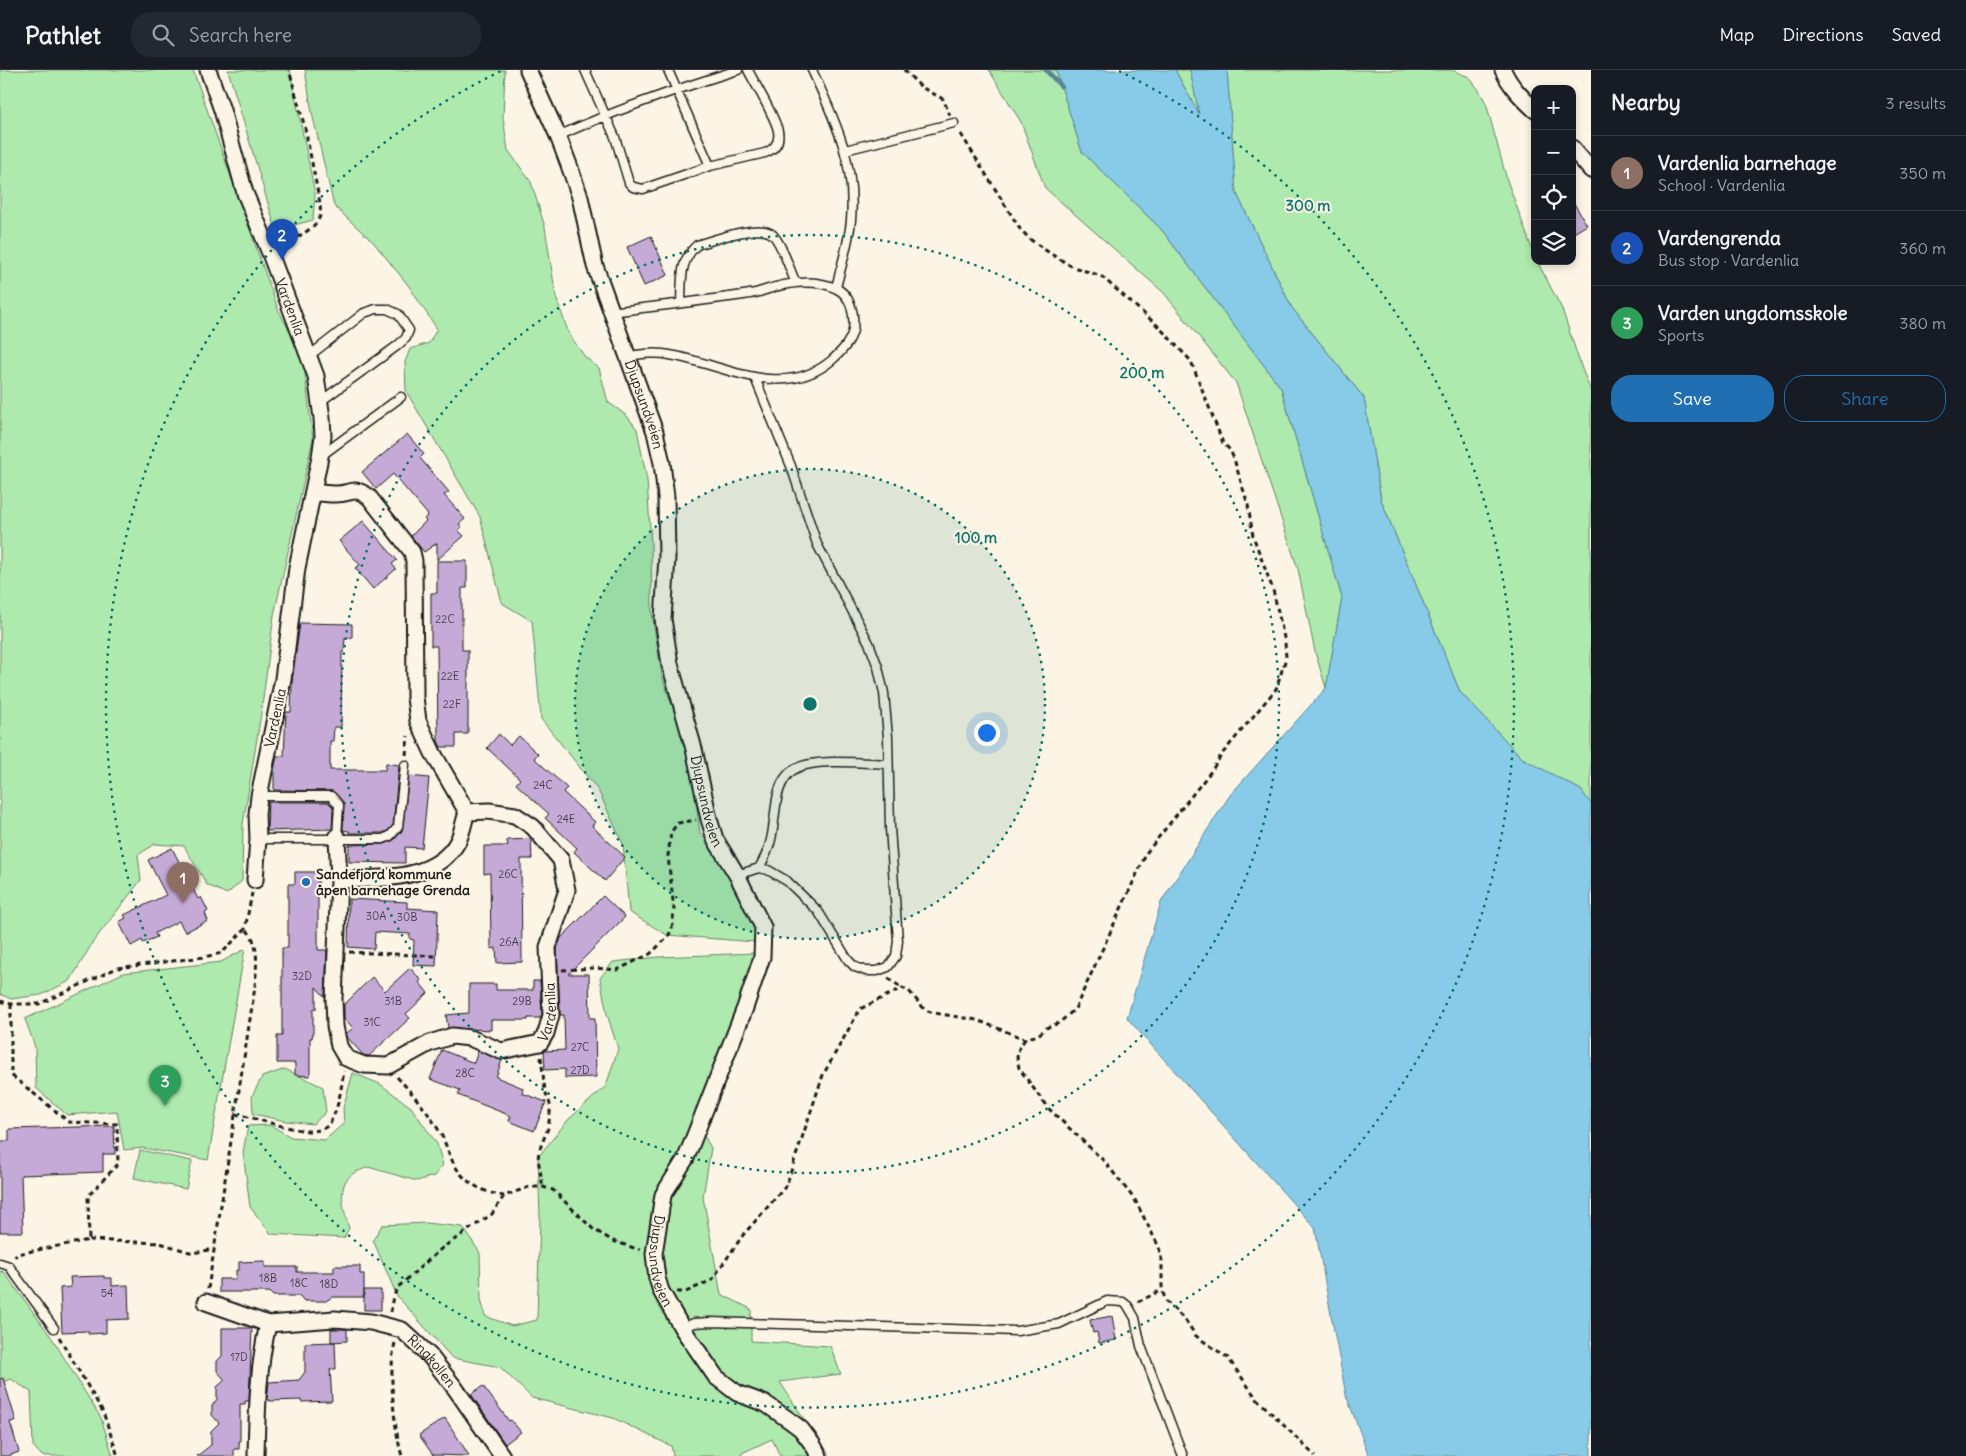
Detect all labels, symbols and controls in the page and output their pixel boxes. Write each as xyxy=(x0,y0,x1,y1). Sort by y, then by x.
search box xyxy=(131,12,481,57)
text: Pathlet xyxy=(25,20,101,50)
icon: search xyxy=(149,21,177,49)
text: Search here xyxy=(189,23,292,47)
text: Map xyxy=(1719,23,1754,46)
text: Directions xyxy=(1782,23,1864,46)
text: Saved xyxy=(1892,23,1941,46)
map controls xyxy=(1531,85,1576,265)
button: + xyxy=(1531,85,1576,130)
text: Nearby xyxy=(1611,89,1681,116)
text: 3 results xyxy=(1886,93,1946,113)
button: − xyxy=(1531,130,1576,175)
text: Vardenlia barnehage xyxy=(1658,151,1837,175)
text: 1 xyxy=(1624,163,1630,183)
text: 350 m xyxy=(1899,163,1946,183)
button: locate xyxy=(1531,175,1576,220)
text: School · Vardenlia xyxy=(1658,175,1785,195)
text: 300 m xyxy=(1286,196,1331,215)
pin: 2 xyxy=(266,219,298,260)
button: layers xyxy=(1531,220,1576,265)
text: Vardengrenda xyxy=(1658,226,1781,250)
text: 2 xyxy=(1623,238,1631,258)
text: 360 m xyxy=(1899,238,1946,258)
text: Bus stop · Vardenlia xyxy=(1658,250,1799,270)
street label: Vardenlia xyxy=(271,276,309,338)
text: Varden ungdomsskole xyxy=(1658,301,1848,325)
text: 3 xyxy=(1622,313,1632,333)
text: 380 m xyxy=(1899,313,1946,333)
text: Sports xyxy=(1658,325,1704,345)
street label: Djupsundveien xyxy=(621,357,668,451)
text: 200 m xyxy=(1120,363,1164,382)
button: Save xyxy=(1611,375,1774,422)
button: Share xyxy=(1784,375,1946,422)
text: 100 m xyxy=(955,528,997,547)
house number: 22C xyxy=(435,612,455,626)
house number: 22E xyxy=(441,669,459,683)
street label: Vardenlia xyxy=(260,687,290,749)
centre of rings xyxy=(801,695,819,713)
house number: 22F xyxy=(443,697,461,711)
your location xyxy=(974,720,1000,746)
street label: Djupsundveien xyxy=(687,754,727,850)
house number: 24C xyxy=(533,778,553,792)
house number: 24E xyxy=(557,812,575,826)
pin: 1 xyxy=(167,862,199,903)
place label: Sandefjord kommune åpen barnehage Grenda xyxy=(316,865,470,899)
house number: 26C xyxy=(498,867,518,881)
marker: Sandefjord kommune åpen barnehage Grenda xyxy=(300,876,312,888)
house number: 30A xyxy=(366,909,386,923)
house number: 30B xyxy=(397,910,417,924)
house number: 26A xyxy=(499,935,519,949)
house number: 32D xyxy=(292,969,312,983)
street label: Vardenlia xyxy=(534,982,560,1045)
house number: 31B xyxy=(384,994,402,1008)
house number: 29B xyxy=(512,994,532,1008)
house number: 31C xyxy=(363,1015,381,1029)
house number: 27C xyxy=(571,1040,589,1054)
house number: 27D xyxy=(570,1063,590,1077)
pin: 3 xyxy=(149,1065,181,1106)
house number: 28C xyxy=(455,1066,475,1080)
street label: Djupsundveien xyxy=(645,1214,677,1310)
house number: 18B xyxy=(259,1271,277,1285)
house number: 18C xyxy=(290,1276,308,1290)
house number: 18D xyxy=(320,1277,338,1291)
house number: 54 xyxy=(101,1286,113,1300)
street label: Ringkollen xyxy=(404,1331,460,1391)
house number: 17D xyxy=(230,1350,248,1364)

